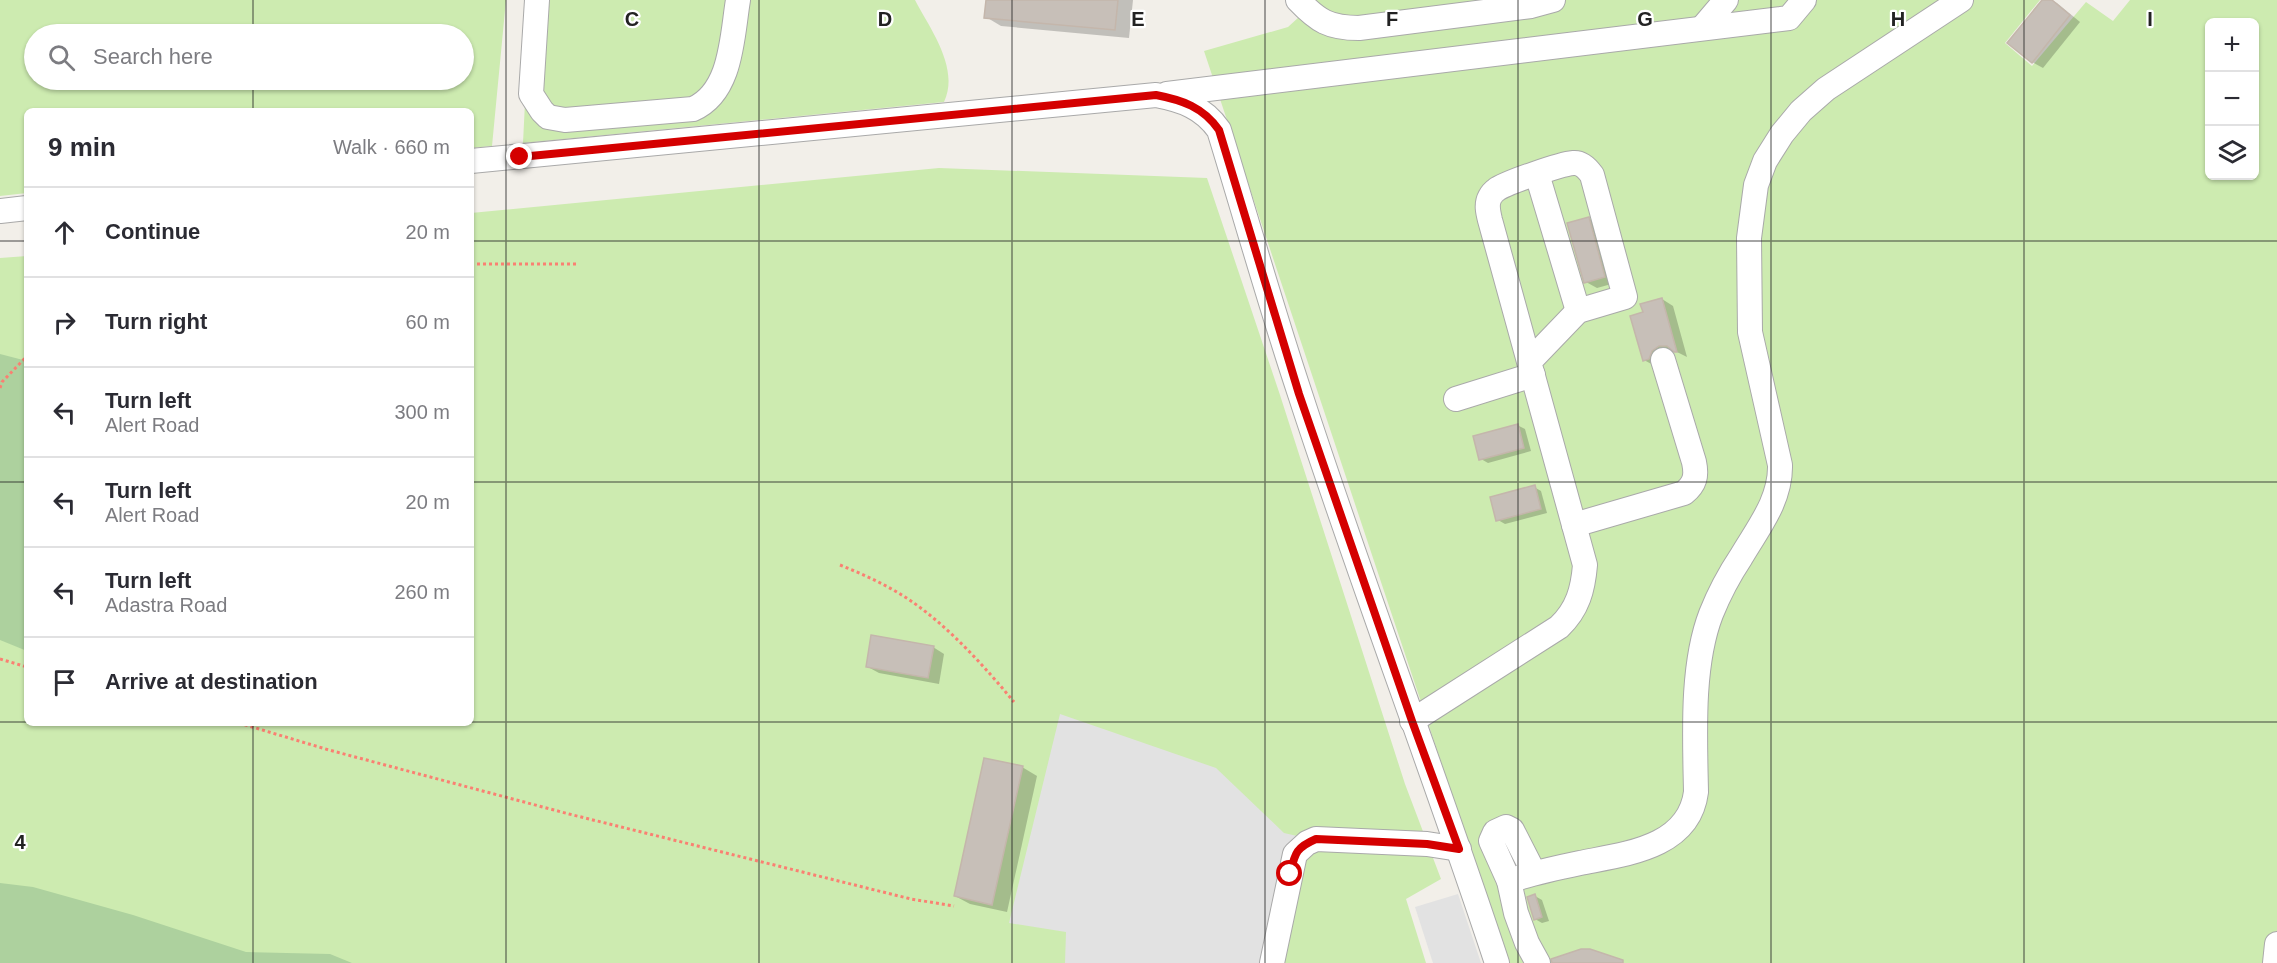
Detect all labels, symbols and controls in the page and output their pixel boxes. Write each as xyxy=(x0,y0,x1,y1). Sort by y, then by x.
text: C xyxy=(625,8,639,30)
text: D xyxy=(878,8,892,30)
text: E xyxy=(1131,8,1145,30)
text: F xyxy=(1386,8,1398,30)
text: G xyxy=(1637,8,1653,30)
text: H xyxy=(1891,8,1905,30)
text: I xyxy=(2147,8,2153,30)
map controls xyxy=(2205,18,2259,180)
button: + xyxy=(2205,18,2259,72)
search box xyxy=(24,24,474,90)
icon: search xyxy=(45,41,78,74)
text: Search here xyxy=(93,44,213,69)
button: − xyxy=(2205,72,2259,126)
button: layers xyxy=(2205,126,2259,180)
text: 9 min xyxy=(48,132,116,162)
text: Walk · 660 m xyxy=(333,136,450,158)
route end xyxy=(506,143,532,169)
icon: ahead xyxy=(48,216,81,249)
text: Continue xyxy=(105,219,200,244)
text: 20 m xyxy=(406,221,450,243)
icon: right xyxy=(48,306,81,339)
text: Turn right xyxy=(105,309,207,334)
text: 60 m xyxy=(406,311,450,333)
text: Turn left xyxy=(105,388,191,413)
icon: left xyxy=(48,396,81,429)
text: 300 m xyxy=(394,401,450,423)
text: Alert Road xyxy=(105,414,200,436)
text: Turn left xyxy=(105,478,191,503)
icon: left xyxy=(48,486,81,519)
text: 20 m xyxy=(406,491,450,513)
text: Alert Road xyxy=(105,504,200,526)
text: Turn left xyxy=(105,568,191,593)
icon: left xyxy=(48,576,81,609)
text: 260 m xyxy=(394,581,450,603)
text: Adastra Road xyxy=(105,594,227,616)
icon: arrive xyxy=(48,666,81,699)
text: Arrive at destination xyxy=(105,669,318,694)
text: 4 xyxy=(14,831,26,853)
route start xyxy=(1276,860,1302,886)

